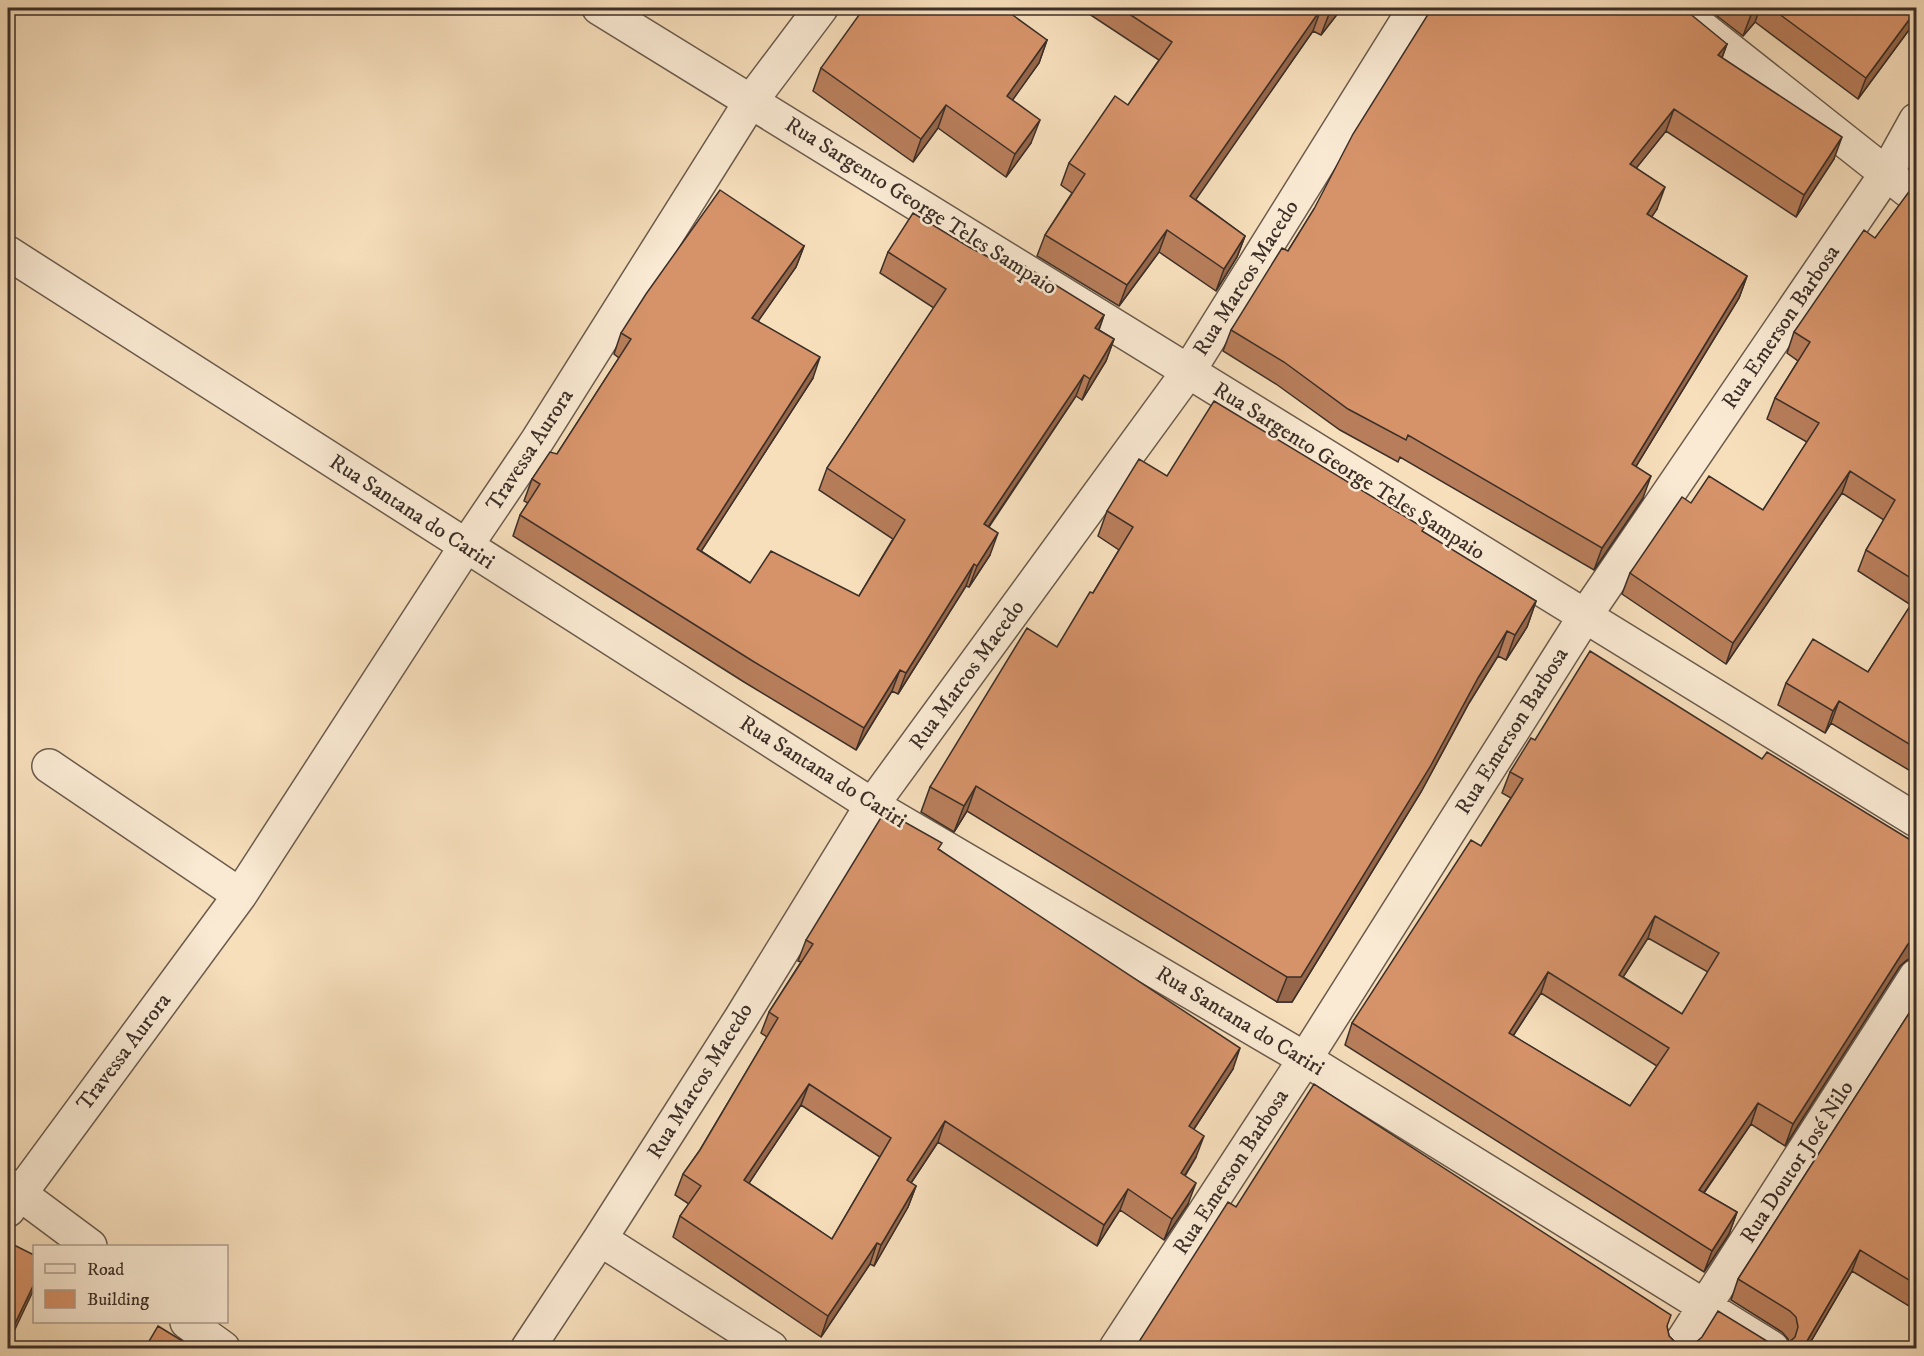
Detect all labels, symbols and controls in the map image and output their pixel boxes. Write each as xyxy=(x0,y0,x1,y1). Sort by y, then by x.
street label: Rua Sargento George Teles Sampaio xyxy=(780,111,1062,301)
street label: Rua Marcos Macedo xyxy=(1187,195,1305,361)
street label: Rua Emerson Barbosa xyxy=(1716,239,1846,414)
street label: Rua Sargento George Teles Sampaio xyxy=(1208,376,1490,566)
street label: Travessa Aurora xyxy=(480,383,580,516)
street label: Rua Santana do Cariri xyxy=(324,448,500,576)
street label: Rua Marcos Macedo xyxy=(904,595,1030,755)
street label: Rua Emerson Barbosa xyxy=(1450,642,1575,820)
street label: Rua Santana do Cariri xyxy=(735,710,911,834)
street label: Rua Santana do Cariri xyxy=(1151,960,1329,1082)
street label: Travessa Aurora xyxy=(71,987,177,1116)
street label: Rua Marcos Macedo xyxy=(641,998,759,1164)
street label: Rua Doutor José Nilo xyxy=(1734,1076,1860,1248)
street label: Rua Emerson Barbosa xyxy=(1167,1084,1295,1260)
legend xyxy=(33,1245,228,1323)
text: Road xyxy=(87,1259,124,1281)
text: Building xyxy=(87,1289,149,1311)

